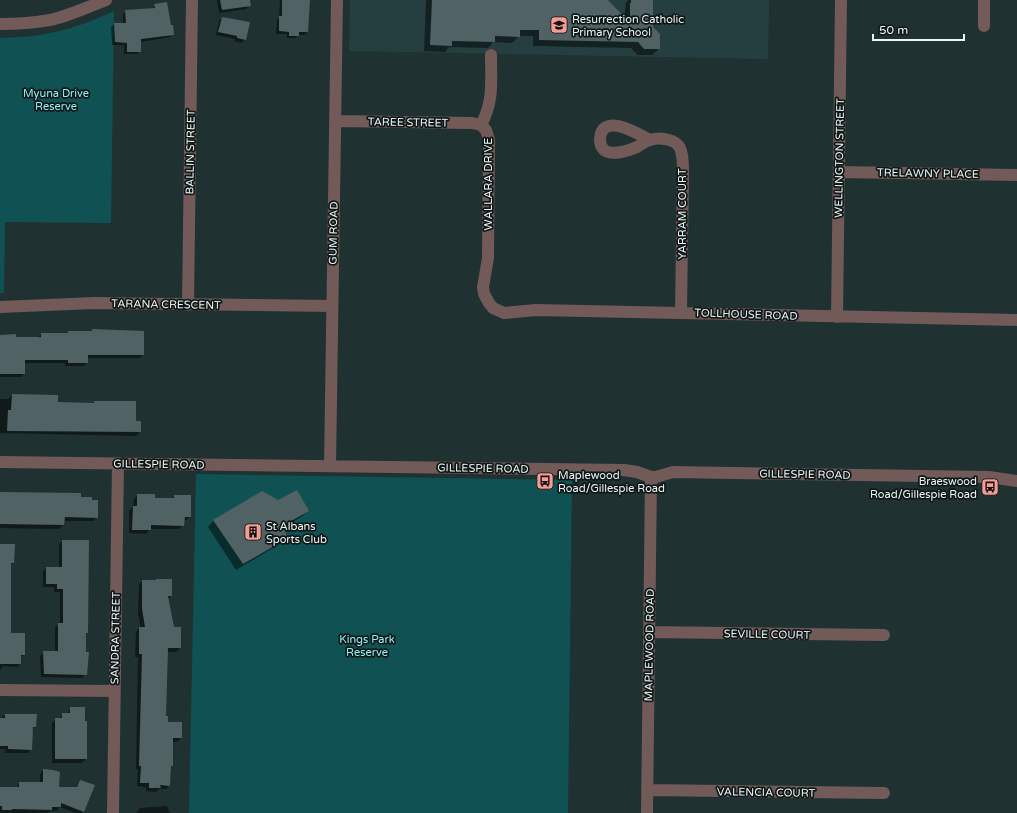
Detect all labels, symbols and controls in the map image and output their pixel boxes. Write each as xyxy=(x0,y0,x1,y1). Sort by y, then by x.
place label: Resurrection Catholic Primary School xyxy=(572,13,684,39)
school or university icon: Resurrection Catholic Primary School xyxy=(549,15,569,35)
scale bar xyxy=(873,16,964,42)
text: 50 m xyxy=(879,23,908,37)
park label: Myuna Drive Reserve xyxy=(23,87,89,113)
street label: WELLINGTON STREET xyxy=(832,98,847,218)
street label: BALLIN STREET xyxy=(183,109,198,195)
street label: TAREE STREET xyxy=(368,115,449,130)
street label: WALLARA DRIVE xyxy=(482,138,495,230)
street label: TRELAWNY PLACE xyxy=(877,166,979,181)
street label: YARRAM COURT xyxy=(676,168,689,260)
street label: GUM ROAD xyxy=(326,201,341,265)
street label: TARANA CRESCENT xyxy=(111,297,221,312)
street label: TOLLHOUSE ROAD xyxy=(694,306,798,323)
street label: GILLESPIE ROAD xyxy=(113,457,205,472)
street label: GILLESPIE ROAD xyxy=(437,461,529,476)
street label: GILLESPIE ROAD xyxy=(759,467,851,482)
place label: Maplewood Road/Gillespie Road xyxy=(558,469,665,495)
bus stop icon: Maplewood Road/Gillespie Road xyxy=(535,471,555,491)
place label: Braeswood Road/Gillespie Road xyxy=(870,475,977,501)
bus stop icon: Braeswood Road/Gillespie Road xyxy=(980,477,1000,497)
place label: St Albans Sports Club xyxy=(266,520,327,546)
building icon: St Albans Sports Club xyxy=(243,522,263,542)
street label: MAPLEWOOD ROAD xyxy=(642,589,657,701)
street label: SANDRA STREET xyxy=(108,591,123,684)
street label: SEVILLE COURT xyxy=(724,627,811,642)
park label: Kings Park Reserve xyxy=(339,633,395,659)
street label: VALENCIA COURT xyxy=(717,785,816,800)

